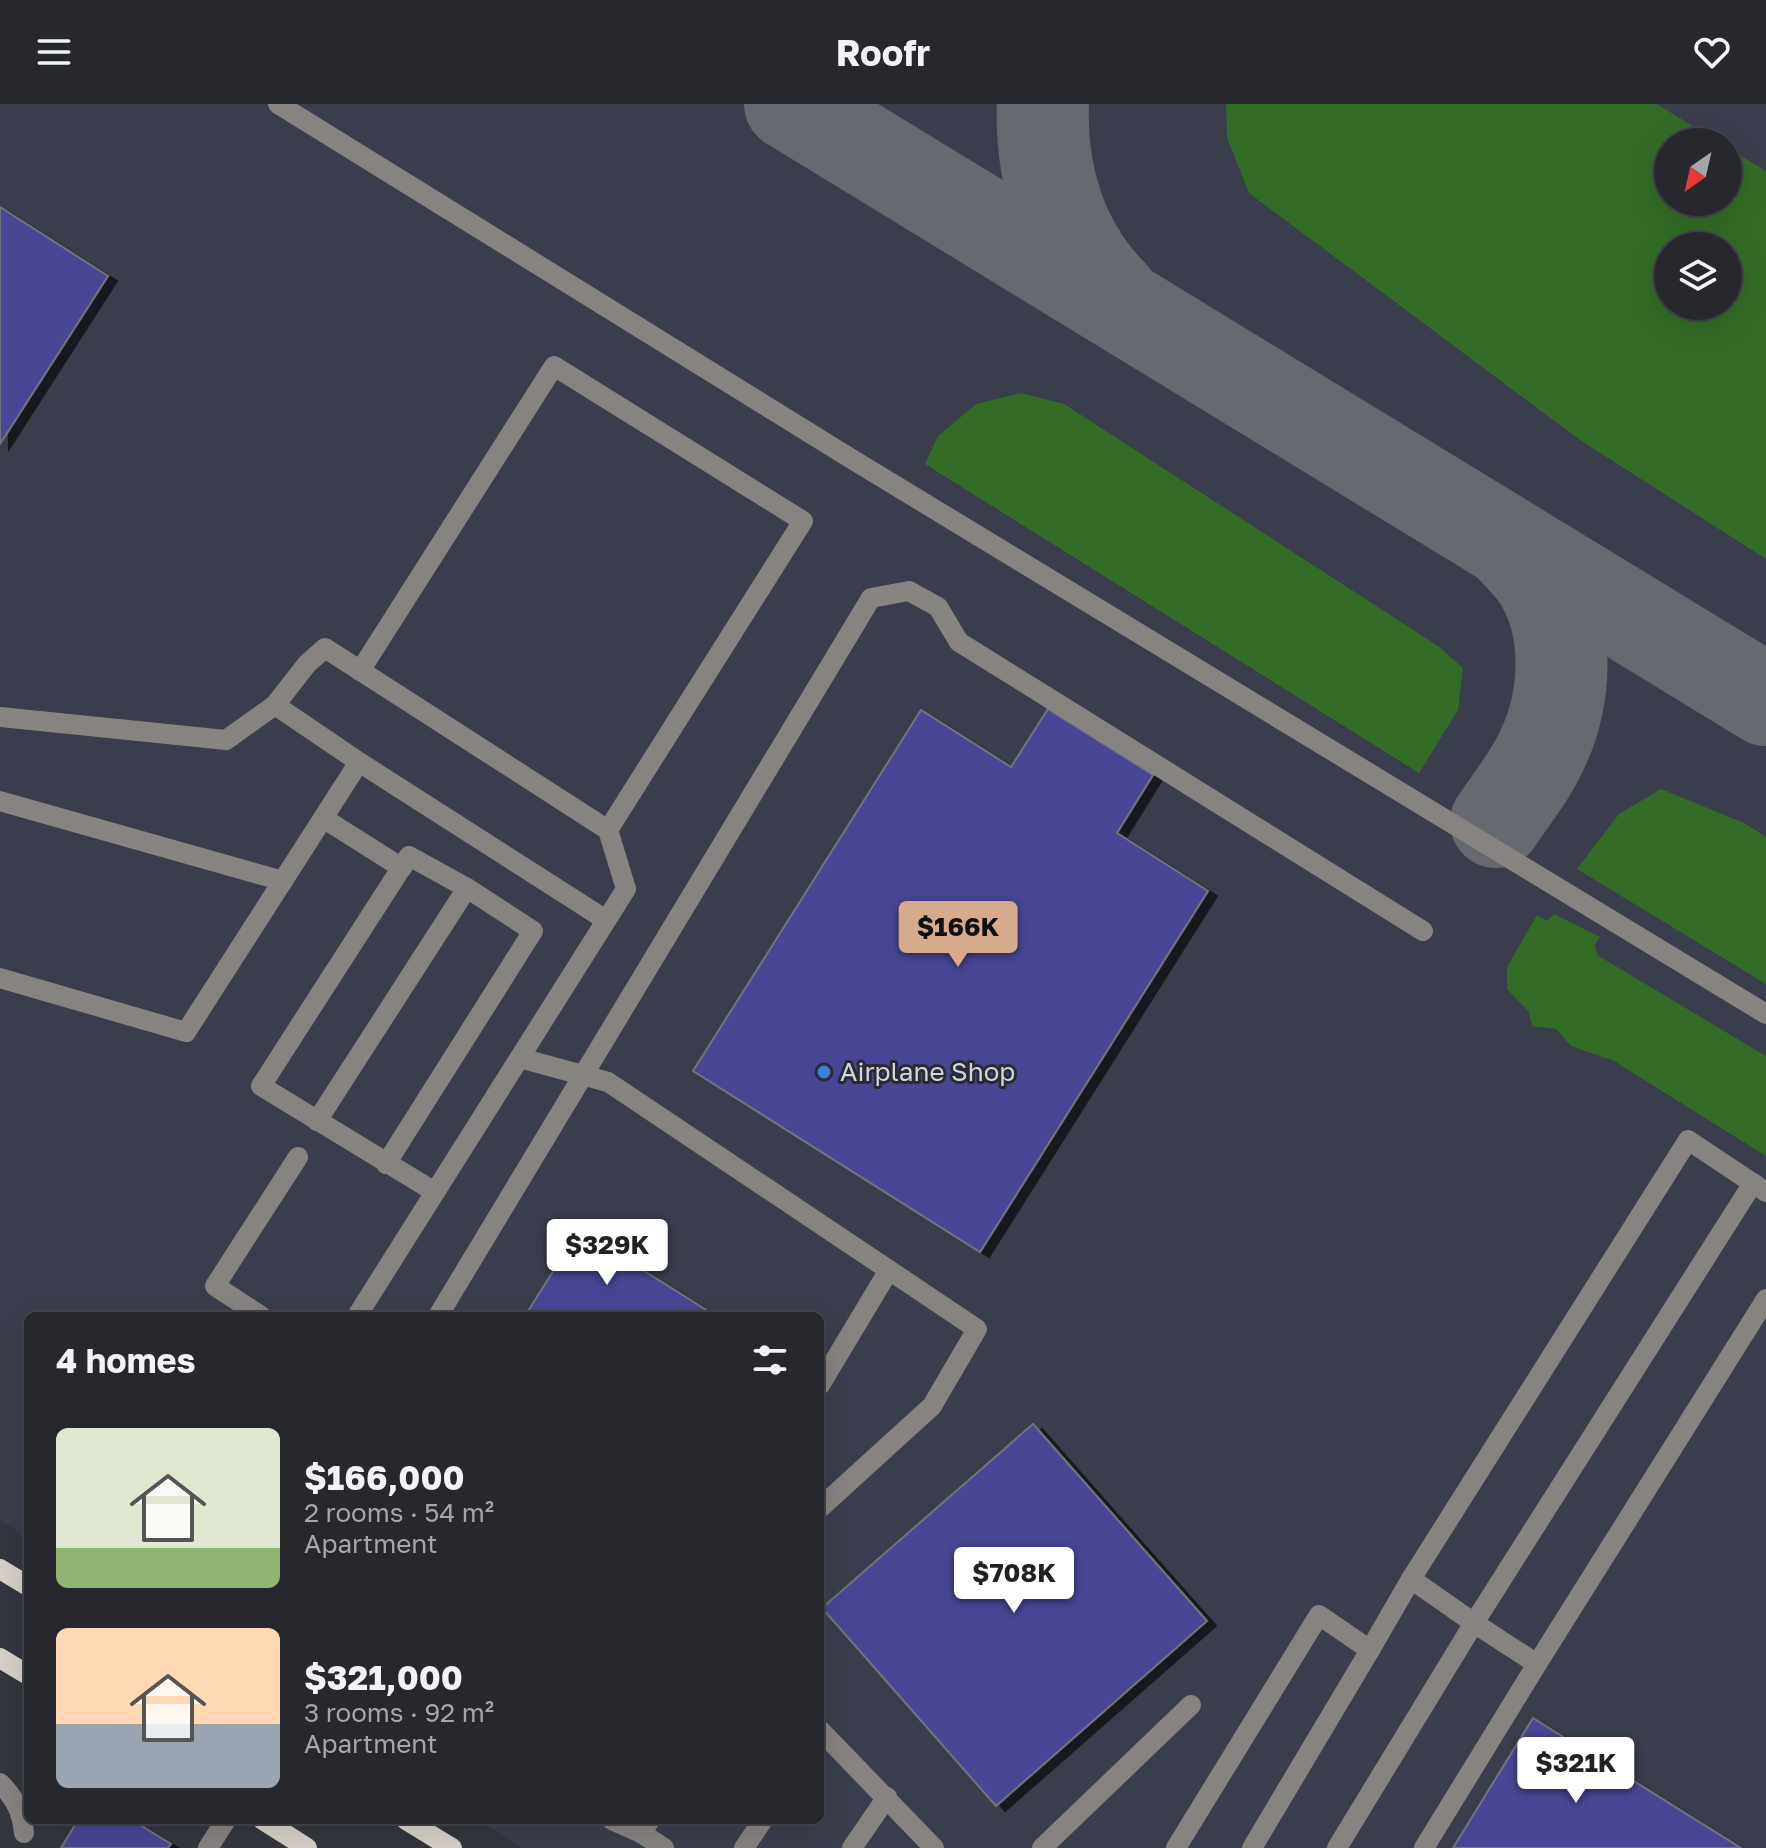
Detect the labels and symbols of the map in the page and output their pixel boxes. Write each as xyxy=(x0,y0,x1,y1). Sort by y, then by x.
north arrow xyxy=(1654,128,1742,216)
pin: $166K xyxy=(902,901,1014,969)
place label: Airplane Shop xyxy=(840,1056,1015,1087)
marker: Airplane Shop xyxy=(815,1063,833,1081)
pin: $329K xyxy=(551,1219,663,1287)
pin: $708K xyxy=(958,1547,1070,1615)
pin: $321K xyxy=(1520,1737,1632,1805)

